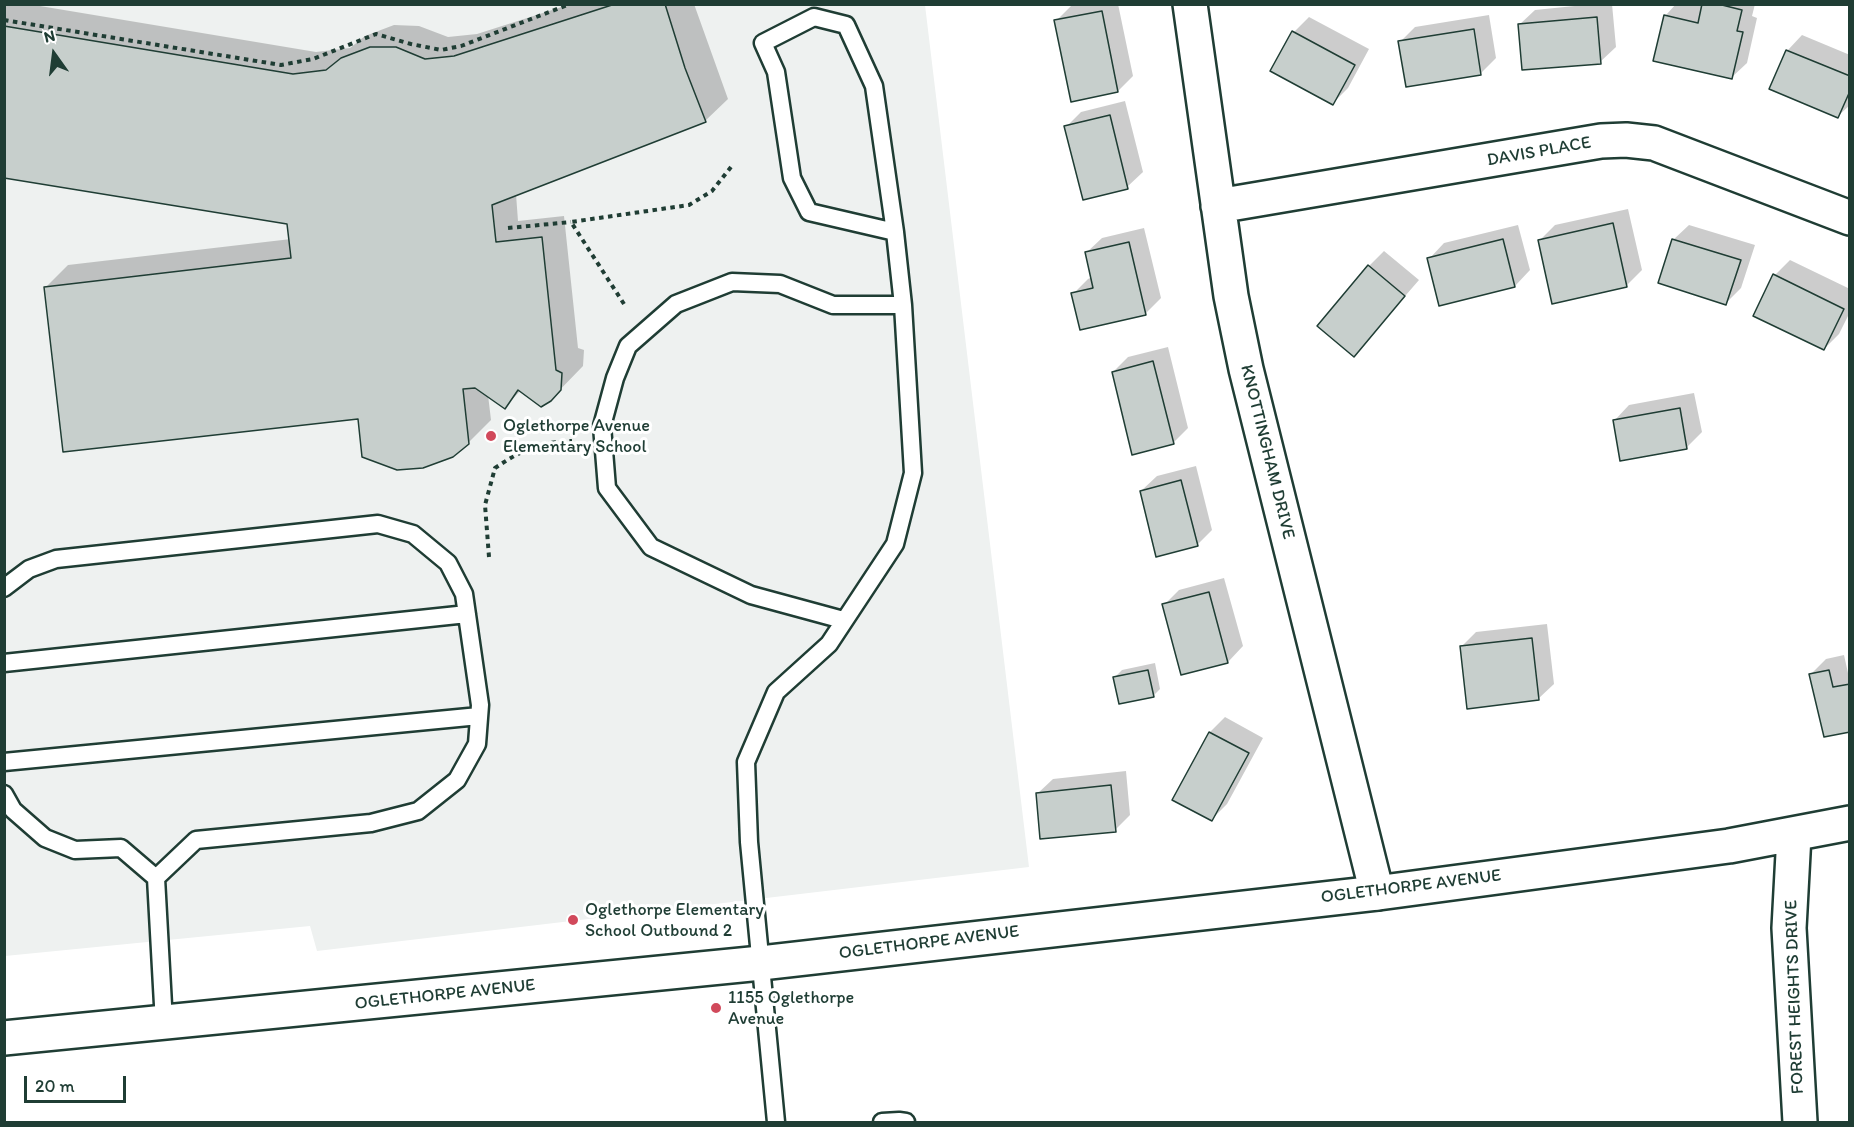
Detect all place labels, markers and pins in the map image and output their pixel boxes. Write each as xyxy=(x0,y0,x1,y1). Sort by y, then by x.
place label: Oglethorpe Avenue Elementary School xyxy=(503,415,650,458)
marker: Oglethorpe Avenue Elementary School xyxy=(484,429,498,443)
place label: Oglethorpe Elementary School Outbound 2 xyxy=(585,899,764,942)
marker: Oglethorpe Elementary School Outbound 2 xyxy=(566,913,580,927)
place label: 1155 Oglethorpe Avenue xyxy=(728,987,854,1030)
marker: 1155 Oglethorpe Avenue xyxy=(709,1001,723,1015)

